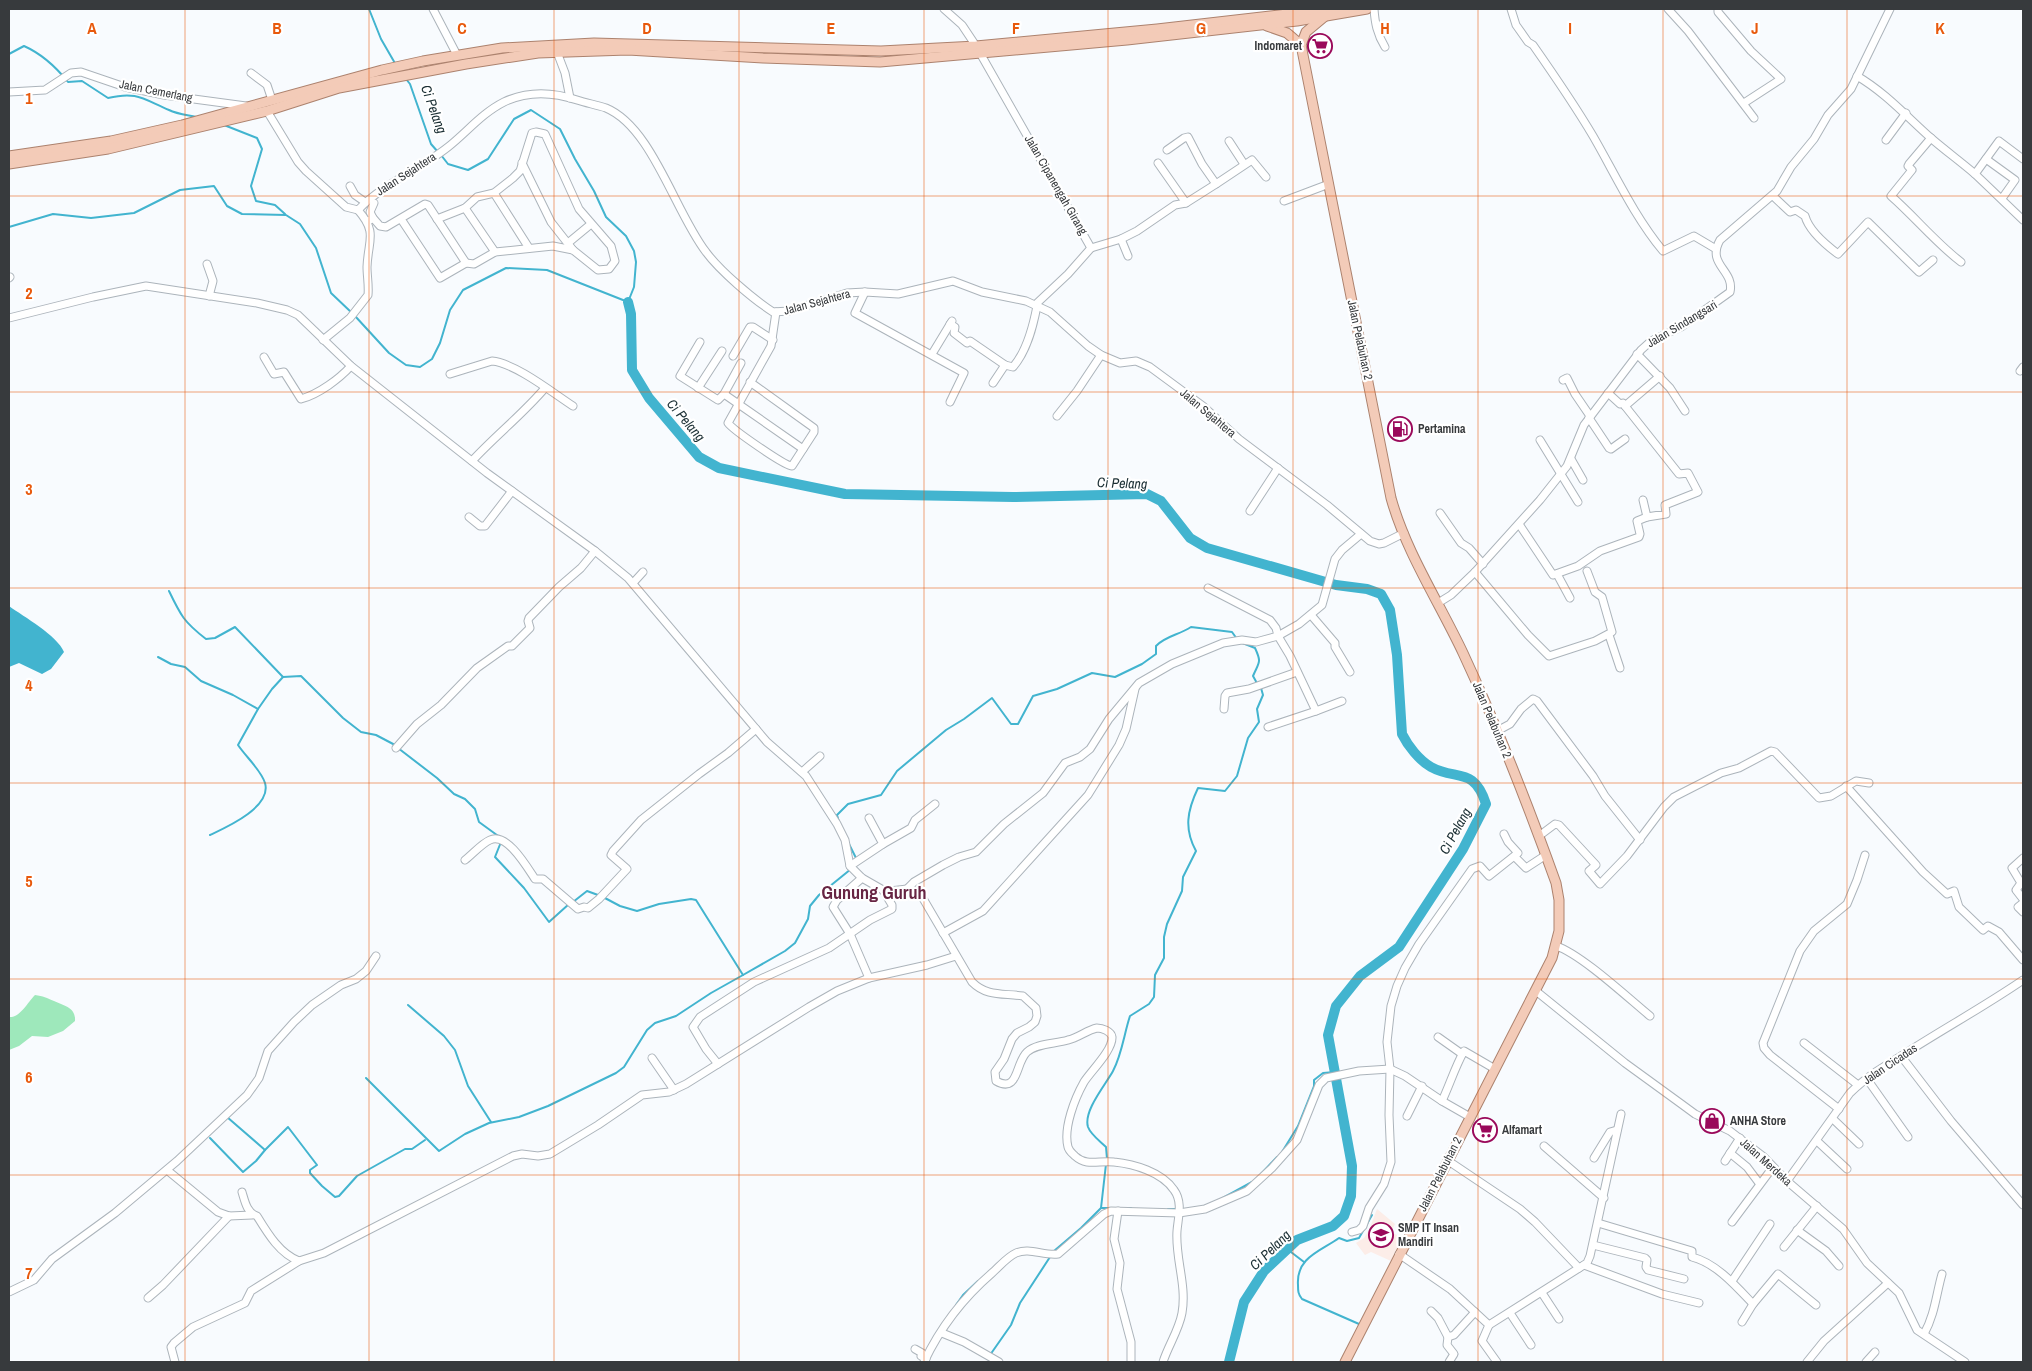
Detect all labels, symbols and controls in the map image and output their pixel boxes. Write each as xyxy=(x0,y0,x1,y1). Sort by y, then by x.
text: A xyxy=(87,17,97,39)
text: B xyxy=(272,17,282,39)
text: C xyxy=(457,17,467,39)
text: D xyxy=(642,17,652,39)
text: E xyxy=(827,17,836,39)
text: F xyxy=(1012,17,1020,39)
text: G xyxy=(1196,17,1206,39)
text: H xyxy=(1380,17,1390,39)
text: I xyxy=(1568,17,1572,39)
text: J xyxy=(1751,17,1759,39)
text: K xyxy=(1935,17,1945,39)
supermarket icon: Indomaret xyxy=(1307,33,1333,59)
place label: Indomaret xyxy=(1254,38,1303,54)
street label: Jalan Cemerlang xyxy=(118,76,195,106)
water label: Ci Pelang xyxy=(417,82,451,136)
text: 1 xyxy=(25,87,33,109)
street label: Jalan Cipanengah Girang xyxy=(1021,132,1091,238)
street label: Jalan Sejahtera xyxy=(373,148,439,199)
text: 2 xyxy=(25,282,33,304)
street label: Jalan Sejahtera xyxy=(782,285,853,319)
street label: Jalan Sindangsari xyxy=(1644,297,1720,351)
street label: Jalan Pelabuhan 2 xyxy=(1344,298,1376,382)
street label: Jalan Sejahtera xyxy=(1177,385,1240,441)
water label: Ci Pelang xyxy=(663,395,709,446)
fuel station icon: Pertamina xyxy=(1387,416,1413,442)
place label: Pertamina xyxy=(1418,421,1466,437)
water label: Ci Pelang xyxy=(1096,473,1148,493)
text: 3 xyxy=(25,478,33,500)
text: 4 xyxy=(25,674,33,696)
street label: Jalan Pelabuhan 2 xyxy=(1469,679,1515,761)
water label: Ci Pelang xyxy=(1435,804,1475,857)
text: 5 xyxy=(25,870,33,892)
district label: Gunung Guruh xyxy=(822,880,926,905)
street label: Jalan Cicadas xyxy=(1860,1040,1920,1088)
text: 6 xyxy=(25,1066,33,1088)
shop icon: ANHA Store xyxy=(1699,1108,1725,1134)
place label: ANHA Store xyxy=(1730,1113,1786,1129)
supermarket icon: Alfamart xyxy=(1472,1117,1498,1143)
place label: Alfamart xyxy=(1502,1122,1543,1138)
street label: Jalan Pelabuhan 2 xyxy=(1414,1134,1466,1214)
street label: Jalan Merdeka xyxy=(1737,1134,1796,1190)
place label: SMP IT Insan Mandiri xyxy=(1398,1220,1459,1250)
school or university icon: SMP IT Insan Mandiri xyxy=(1368,1222,1394,1248)
water label: Ci Pelang xyxy=(1246,1226,1295,1274)
text: 7 xyxy=(25,1262,33,1284)

